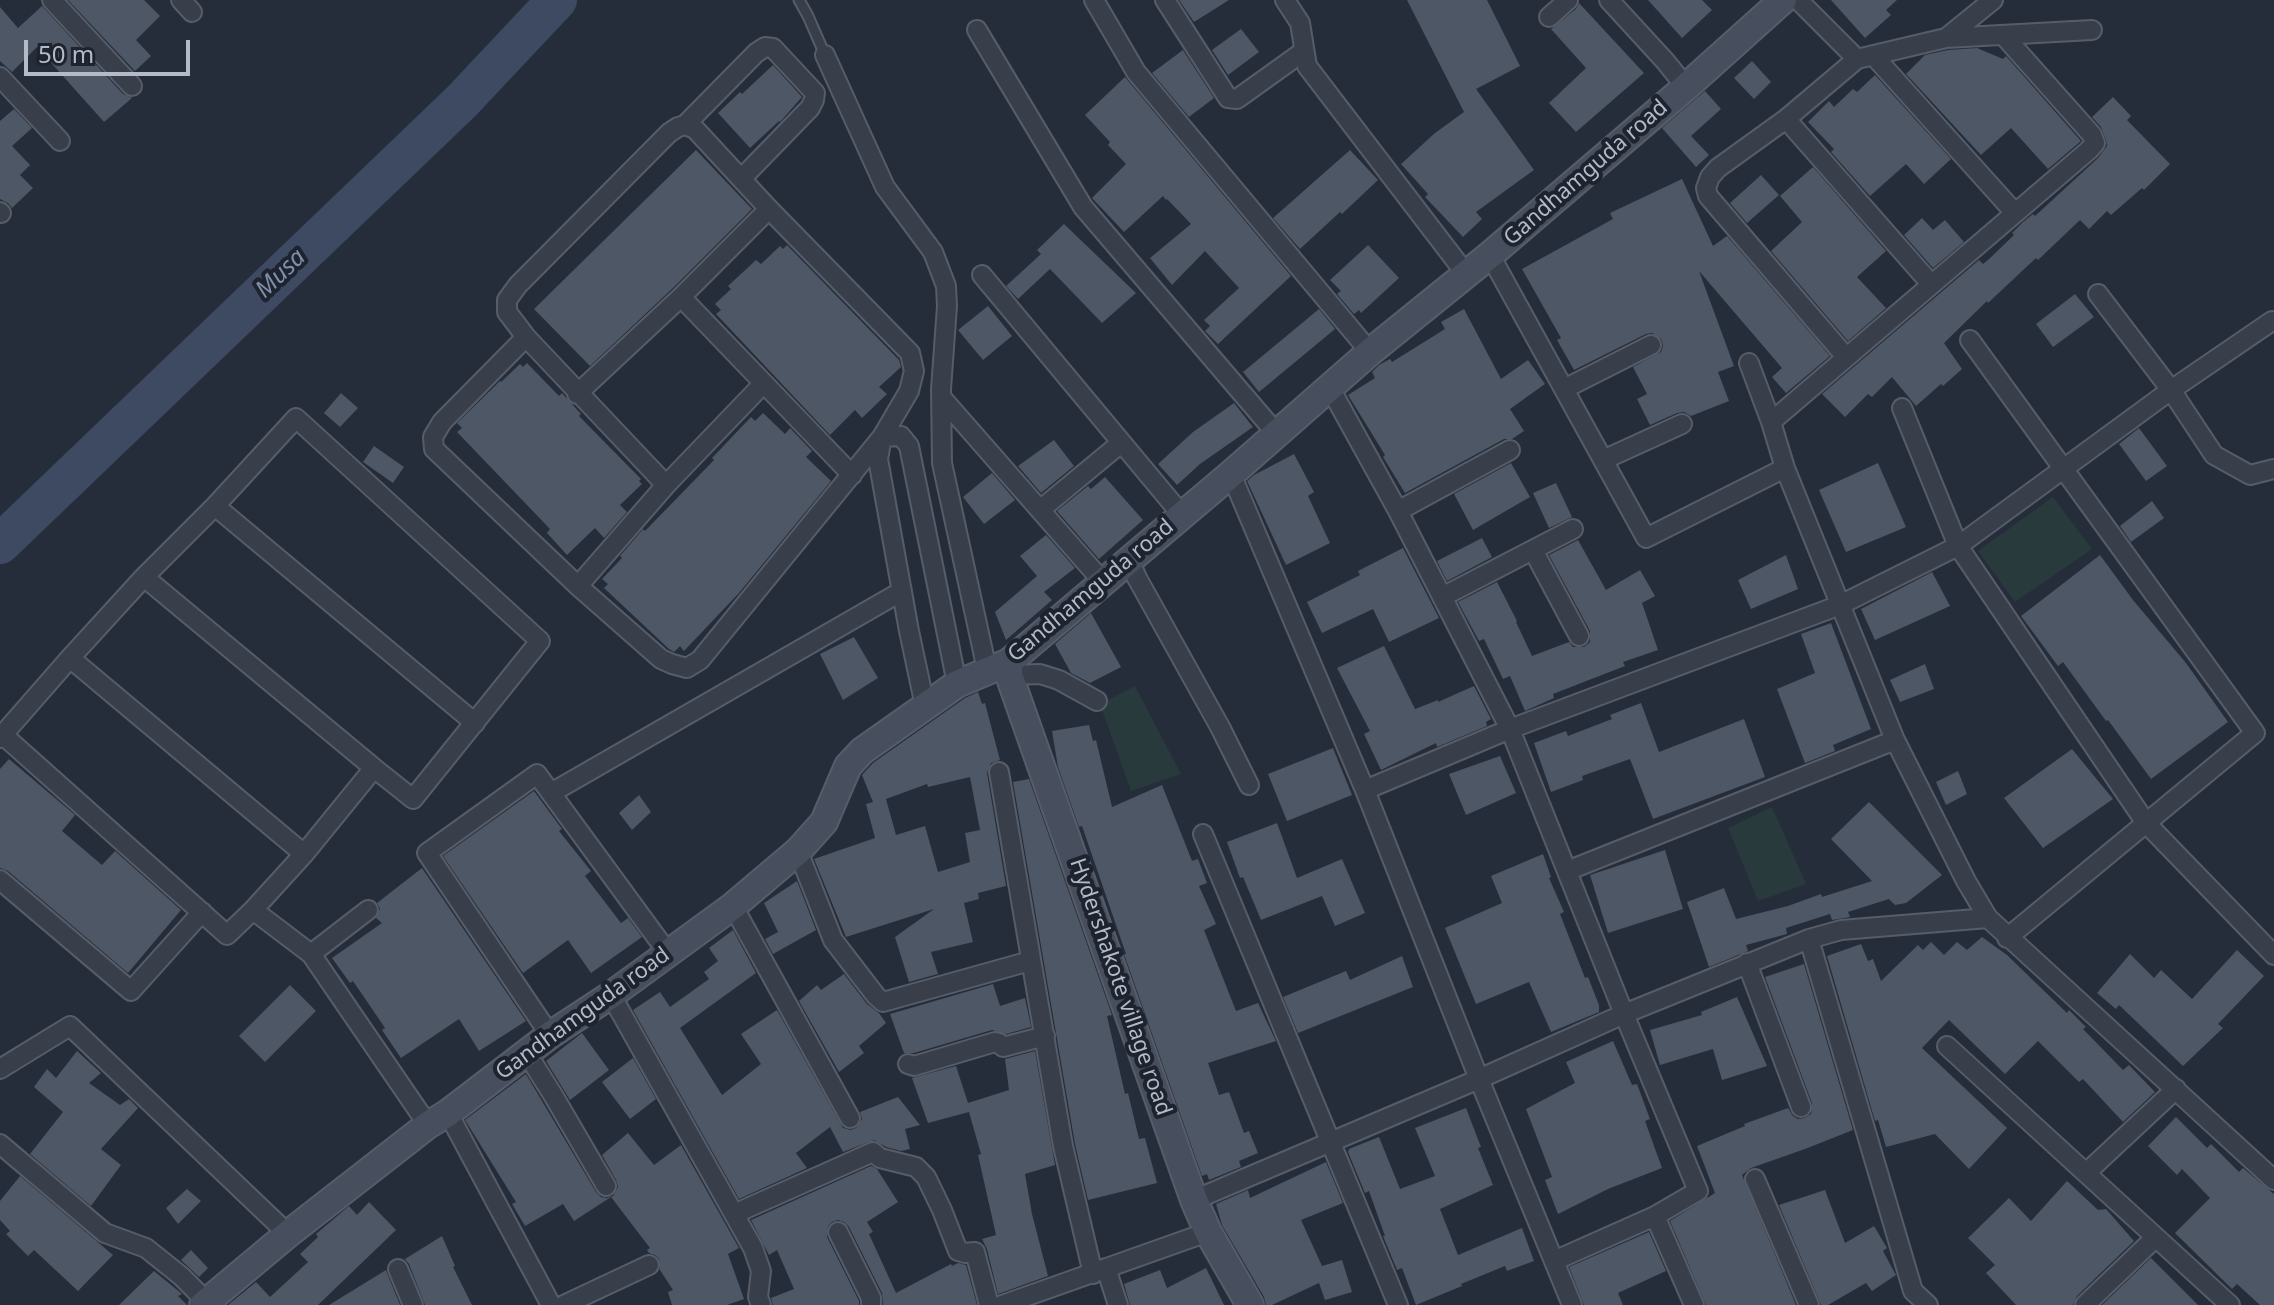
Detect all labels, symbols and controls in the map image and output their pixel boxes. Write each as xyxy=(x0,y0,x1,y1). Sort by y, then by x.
scale bar xyxy=(28,24,194,74)
text: 50 m xyxy=(38,37,94,70)
street label: Gandhamguda road xyxy=(1499,95,1673,251)
water label: Musa xyxy=(250,243,312,305)
street label: Gandhamguda road xyxy=(1003,514,1179,668)
street label: Hydershakote village road xyxy=(1064,855,1176,1119)
street label: Gandhamguda road xyxy=(491,942,675,1086)

